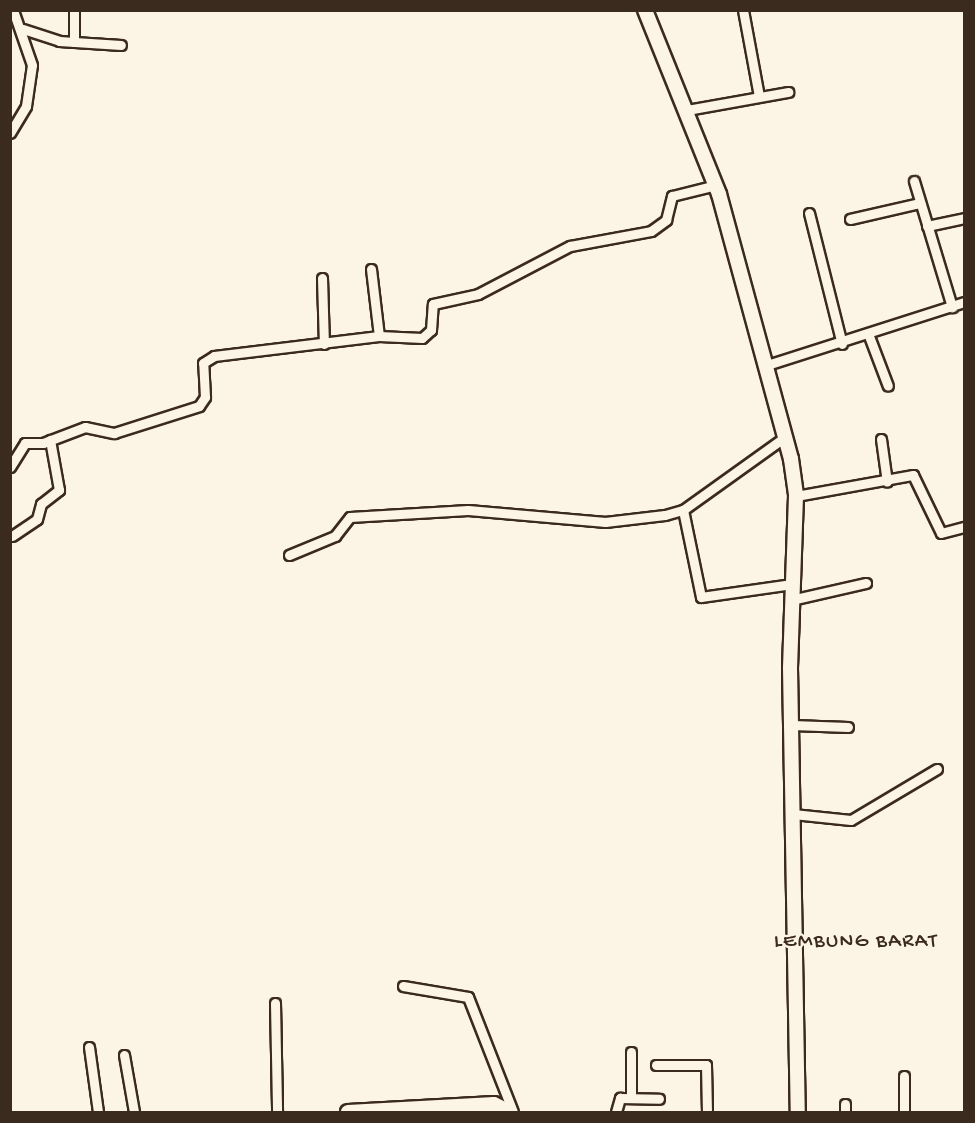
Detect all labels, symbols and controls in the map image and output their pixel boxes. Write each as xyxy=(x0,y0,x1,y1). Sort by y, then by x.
district label: LEMBUNG BARAT xyxy=(774,930,938,956)

